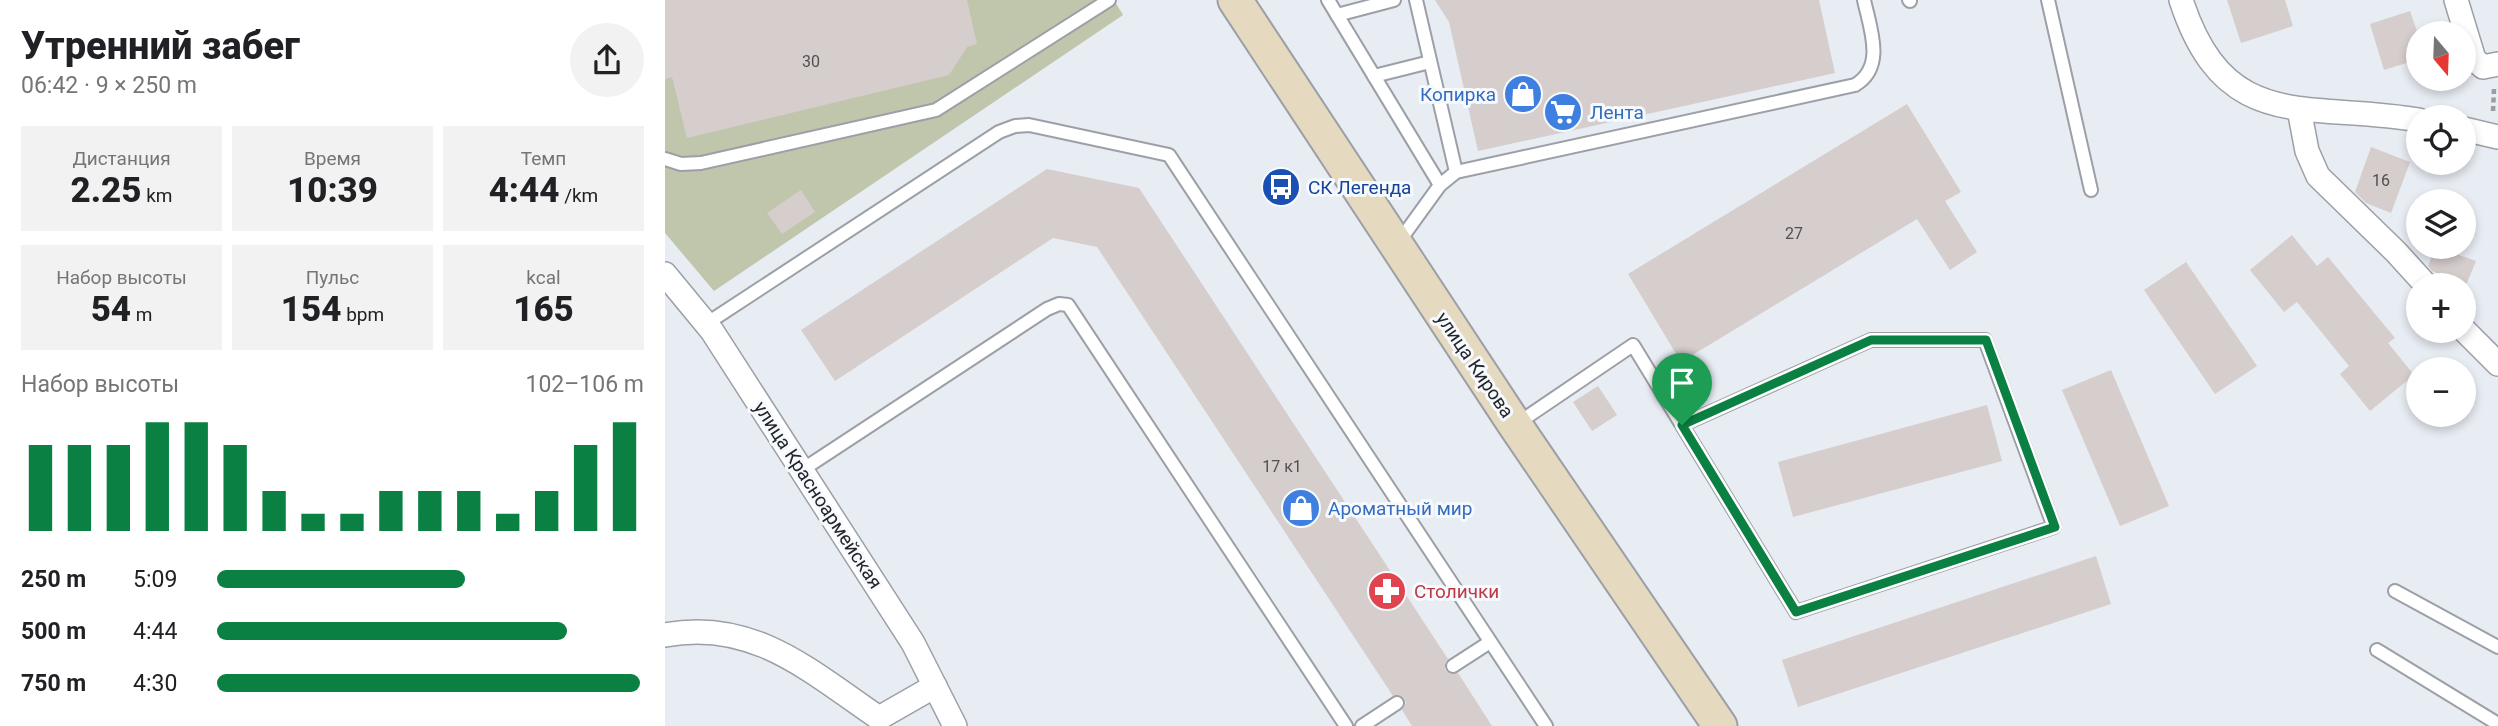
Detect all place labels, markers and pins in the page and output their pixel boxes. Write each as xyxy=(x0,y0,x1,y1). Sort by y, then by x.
shop icon: Копирка xyxy=(1502,73,1544,115)
place label: Копирка xyxy=(1420,83,1496,106)
supermarket icon: Лента xyxy=(1542,91,1584,133)
place label: Лента xyxy=(1590,101,1644,124)
bus stop icon: СК Легенда xyxy=(1260,166,1302,208)
place label: СК Легенда xyxy=(1308,176,1411,199)
pin xyxy=(1652,353,1712,425)
shop icon: Ароматный мир xyxy=(1280,487,1322,529)
place label: Ароматный мир xyxy=(1328,497,1472,520)
pharmacy icon: Столички xyxy=(1366,570,1408,612)
place label: Столички xyxy=(1414,580,1499,603)

